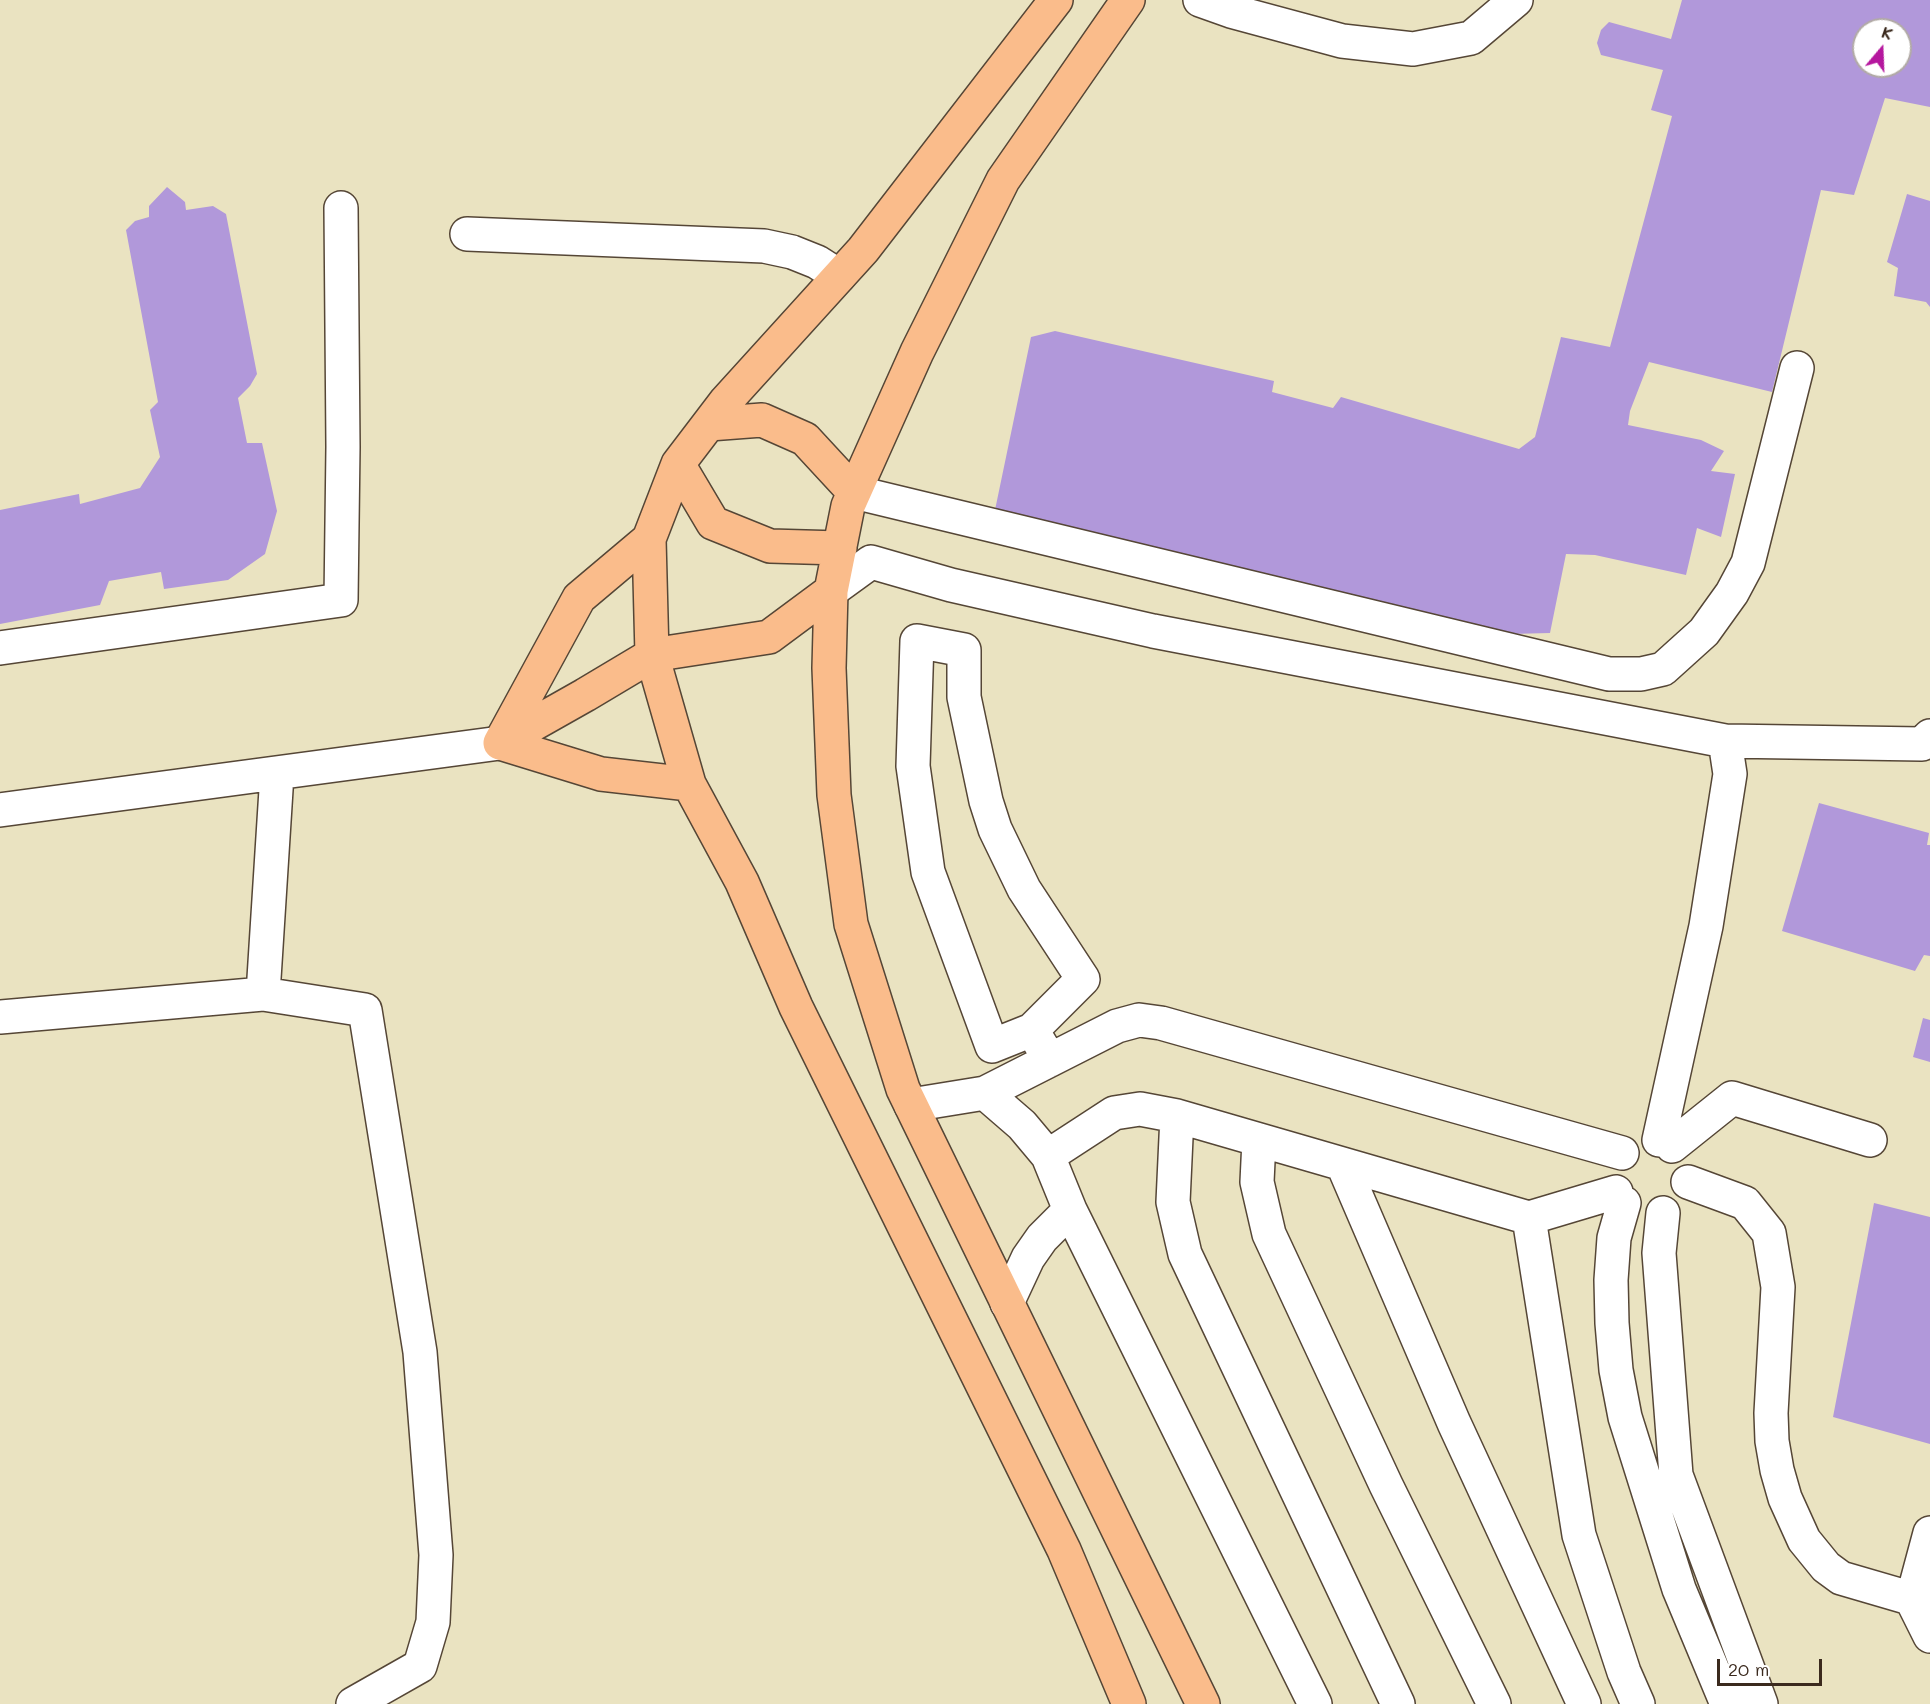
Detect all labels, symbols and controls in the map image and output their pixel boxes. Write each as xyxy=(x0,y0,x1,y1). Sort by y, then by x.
north arrow xyxy=(1852,18,1912,78)
text: K xyxy=(1879,21,1896,44)
scale bar xyxy=(1720,1647,1825,1685)
text: 20 m xyxy=(1728,1657,1769,1681)

